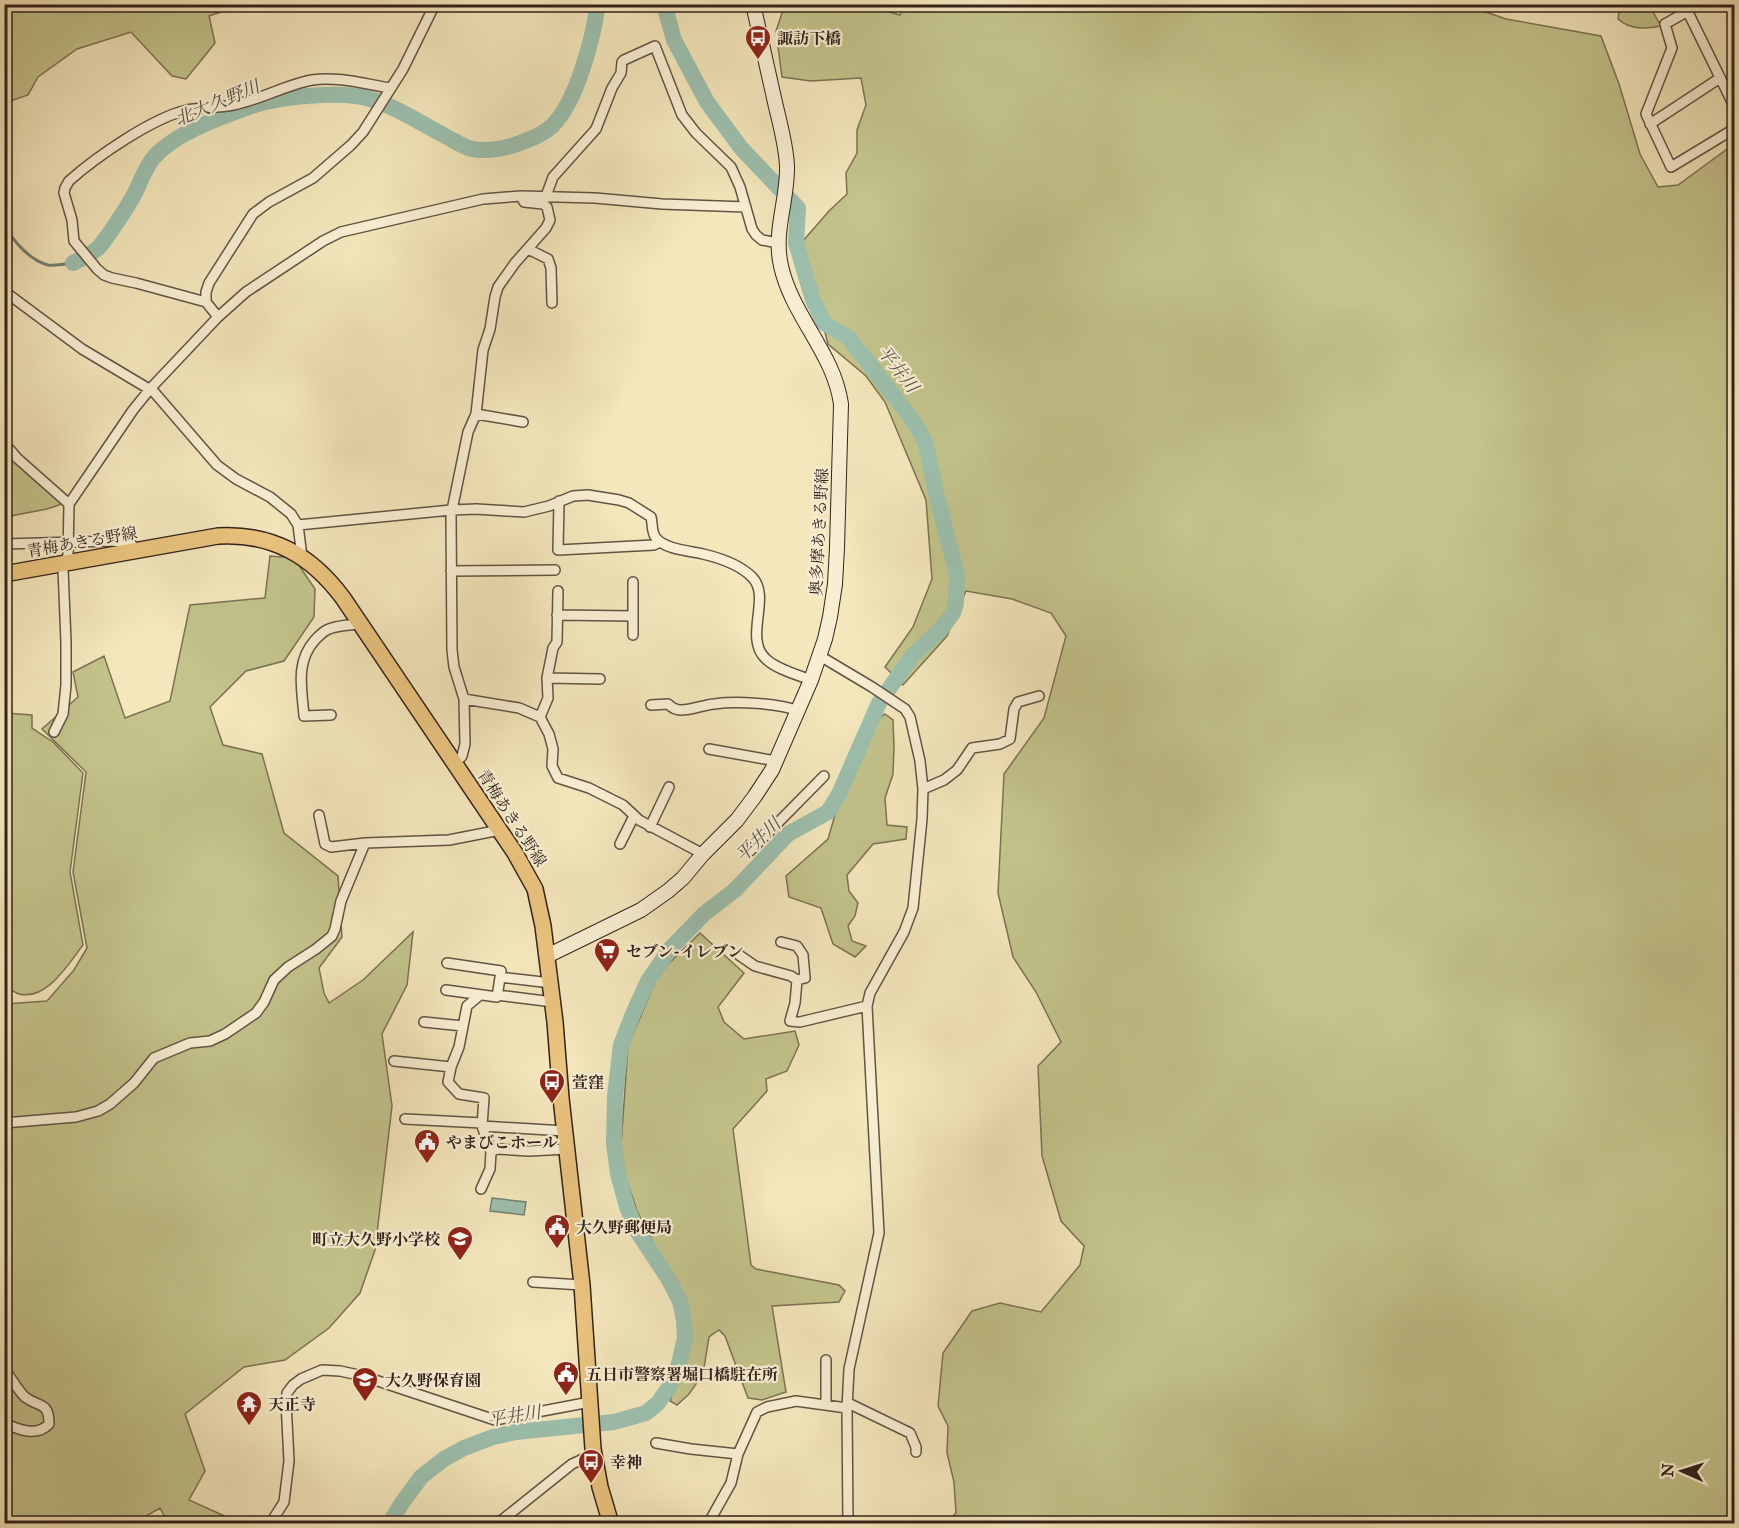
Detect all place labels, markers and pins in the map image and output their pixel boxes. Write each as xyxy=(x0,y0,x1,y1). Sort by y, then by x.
bus stop icon: 諏訪下橋 xyxy=(743,23,773,61)
place label: 諏訪下橋 xyxy=(777,29,841,48)
supermarket icon: セブン-イレブン xyxy=(592,936,622,974)
place label: セブン-イレブン xyxy=(626,942,743,961)
bus stop icon: 萱窪 xyxy=(537,1067,567,1105)
place label: 萱窪 xyxy=(572,1073,604,1092)
public building icon: やまびこホール xyxy=(412,1127,442,1165)
place label: やまびこホール xyxy=(446,1133,558,1152)
public building icon: 大久野郵便局 xyxy=(542,1212,572,1250)
place label: 大久野郵便局 xyxy=(576,1218,672,1237)
school or university icon: 町立大久野小学校 xyxy=(445,1224,475,1262)
place label: 町立大久野小学校 xyxy=(312,1230,441,1249)
public building icon: 五日市警察署堀口橋駐在所 xyxy=(551,1359,581,1397)
school or university icon: 大久野保育園 xyxy=(350,1365,380,1403)
place label: 五日市警察署堀口橋駐在所 xyxy=(586,1365,778,1384)
place label: 大久野保育園 xyxy=(385,1371,481,1390)
temple icon: 天正寺 xyxy=(234,1389,264,1427)
place label: 天正寺 xyxy=(268,1395,316,1414)
bus stop icon: 幸神 xyxy=(576,1447,606,1485)
place label: 幸神 xyxy=(610,1453,642,1472)

